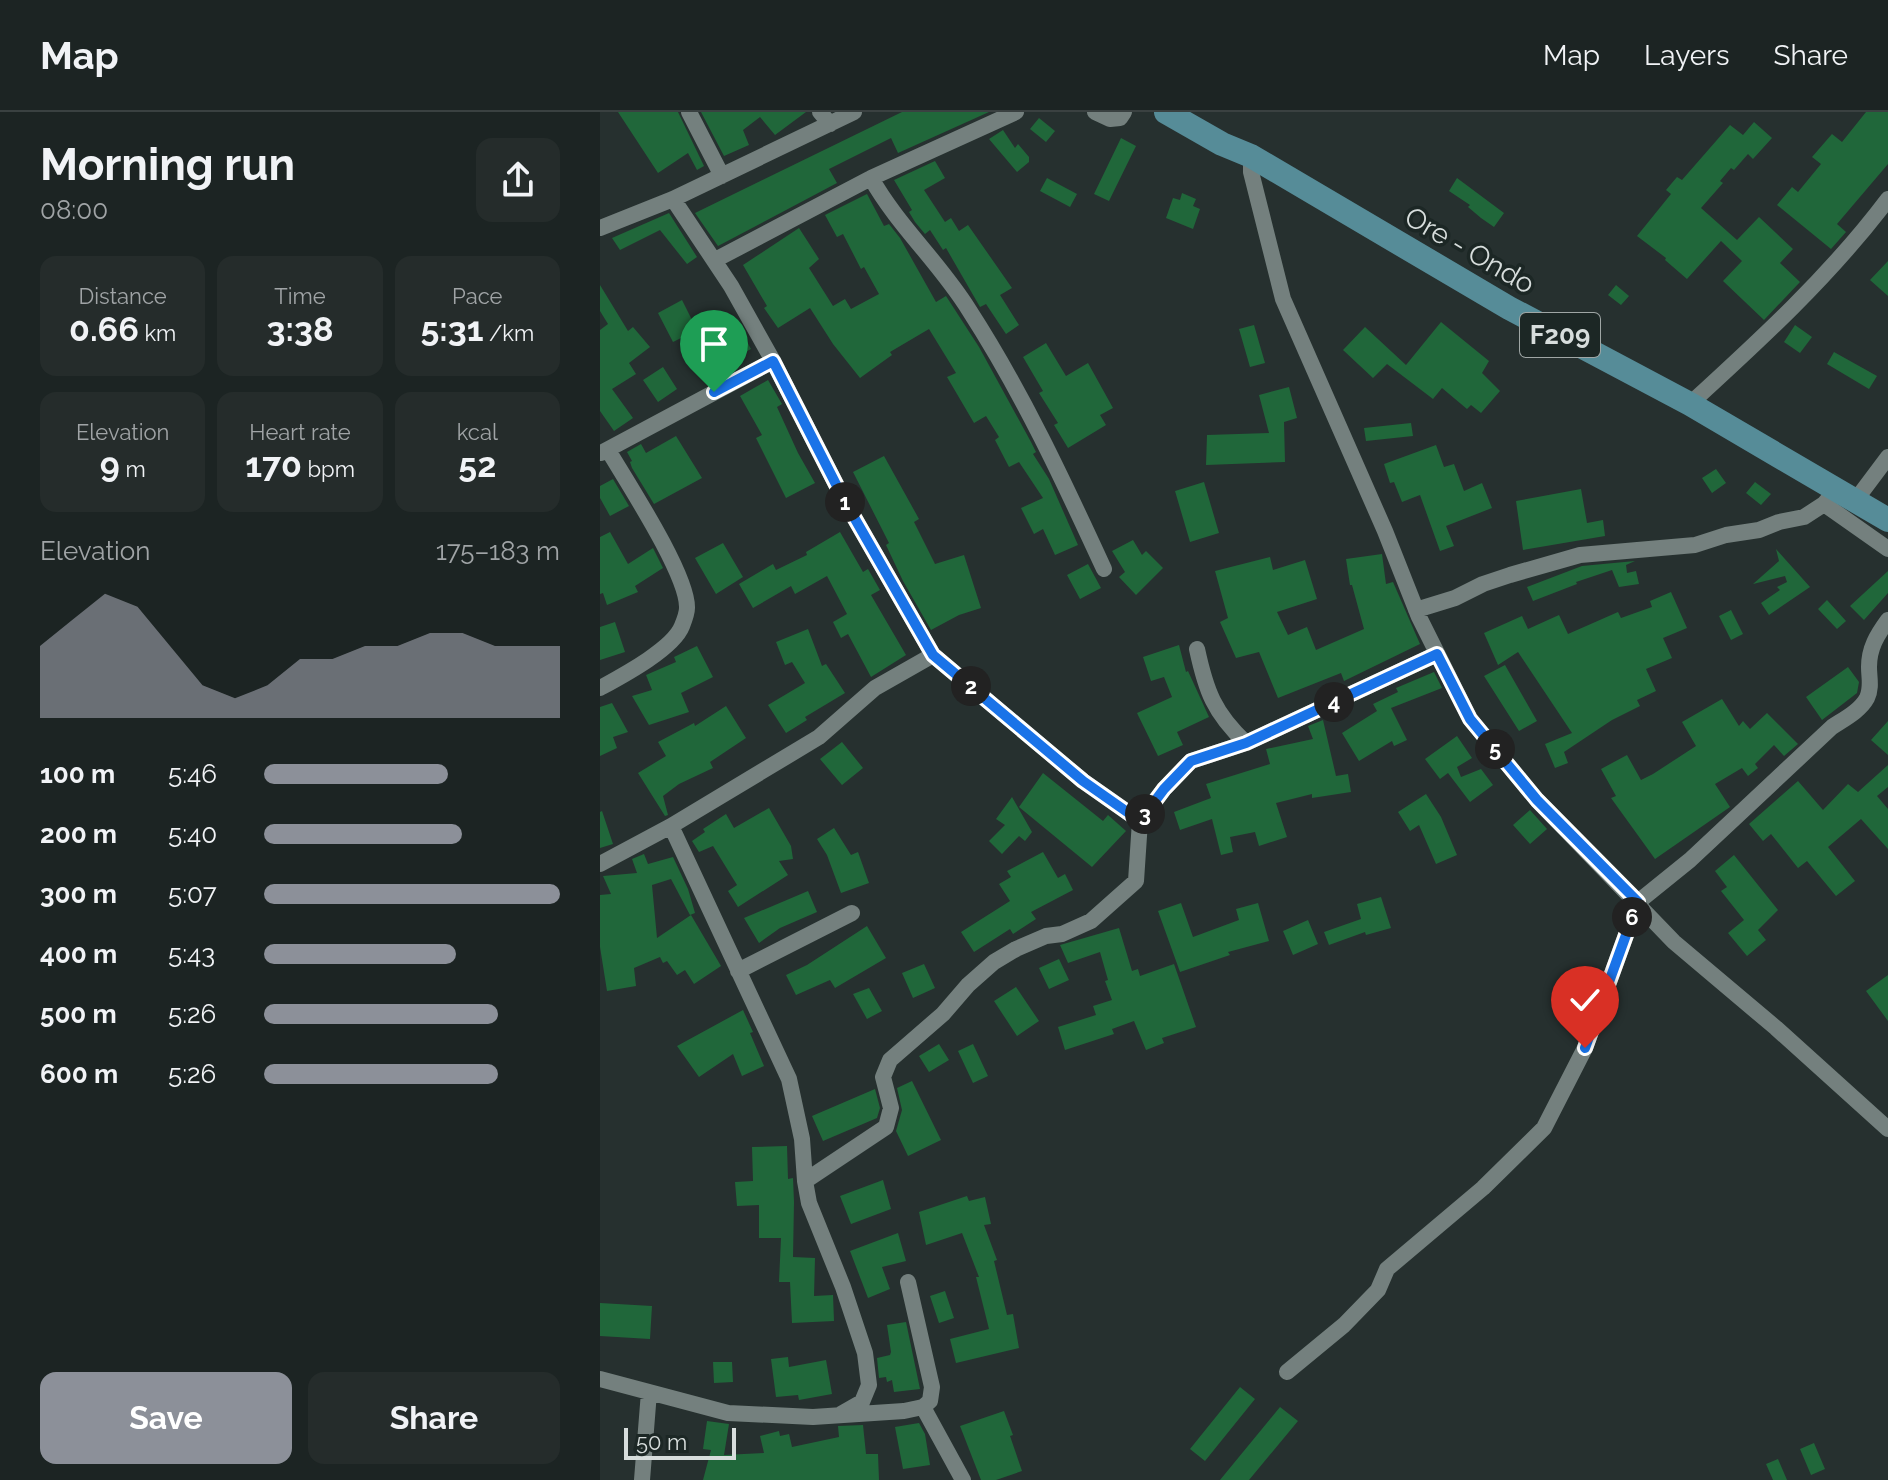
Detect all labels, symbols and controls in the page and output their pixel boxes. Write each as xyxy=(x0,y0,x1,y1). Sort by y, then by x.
text: Map xyxy=(40,33,119,78)
text: Map xyxy=(1543,39,1600,72)
text: Layers xyxy=(1644,39,1730,72)
text: Share xyxy=(1774,39,1848,72)
button: share xyxy=(476,138,560,222)
text: Morning run xyxy=(40,139,295,190)
text: 08:00 xyxy=(40,195,108,225)
street label: Ore - Ondo xyxy=(1399,200,1540,301)
text: Distance xyxy=(79,283,167,309)
text: Time xyxy=(274,283,326,309)
text: Pace xyxy=(452,283,503,309)
text: 0.66 xyxy=(69,309,139,349)
text: 3:38 xyxy=(267,309,333,349)
text: 5:31 xyxy=(420,309,483,349)
pin xyxy=(680,310,748,392)
road number: F209 xyxy=(1520,313,1600,357)
text: km xyxy=(139,320,176,346)
text: /km xyxy=(483,320,534,346)
icon: arrive xyxy=(692,322,736,366)
text: Elevation xyxy=(76,419,169,445)
text: Heart rate xyxy=(249,419,351,445)
text: kcal xyxy=(457,419,498,445)
text: 9 xyxy=(100,445,120,485)
text: 170 xyxy=(245,445,302,485)
text: 52 xyxy=(458,445,496,485)
text: m xyxy=(120,456,146,482)
text: bpm xyxy=(302,456,355,482)
pin: 1 xyxy=(825,482,865,522)
text: 1 xyxy=(840,489,850,515)
text: Elevation xyxy=(40,536,150,566)
text: 175–183 m xyxy=(436,536,560,566)
pin: 2 xyxy=(951,666,991,706)
text: 2 xyxy=(965,673,977,699)
pin: 4 xyxy=(1314,682,1354,722)
text: 4 xyxy=(1328,689,1340,715)
pin: 5 xyxy=(1475,729,1515,769)
text: 5 xyxy=(1489,736,1501,762)
text: 100 m xyxy=(40,759,115,789)
text: 5:46 xyxy=(168,759,217,789)
pin: 3 xyxy=(1125,794,1165,834)
text: 3 xyxy=(1139,801,1151,827)
text: 200 m xyxy=(40,819,117,849)
text: 5:40 xyxy=(168,819,217,849)
text: 300 m xyxy=(40,879,117,909)
text: 5:07 xyxy=(168,879,217,909)
pin: 6 xyxy=(1612,897,1652,937)
text: 6 xyxy=(1625,904,1639,930)
text: 400 m xyxy=(40,939,117,969)
text: 5:43 xyxy=(168,939,215,969)
pin xyxy=(1551,966,1619,1048)
icon: check xyxy=(1563,978,1607,1022)
text: 500 m xyxy=(40,999,117,1029)
text: 5:26 xyxy=(168,999,216,1029)
text: 600 m xyxy=(40,1059,118,1089)
text: 5:26 xyxy=(168,1059,216,1089)
button: Save xyxy=(40,1372,292,1464)
button: Share xyxy=(308,1372,560,1464)
scale bar xyxy=(624,1424,736,1460)
text: 50 m xyxy=(636,1429,687,1455)

